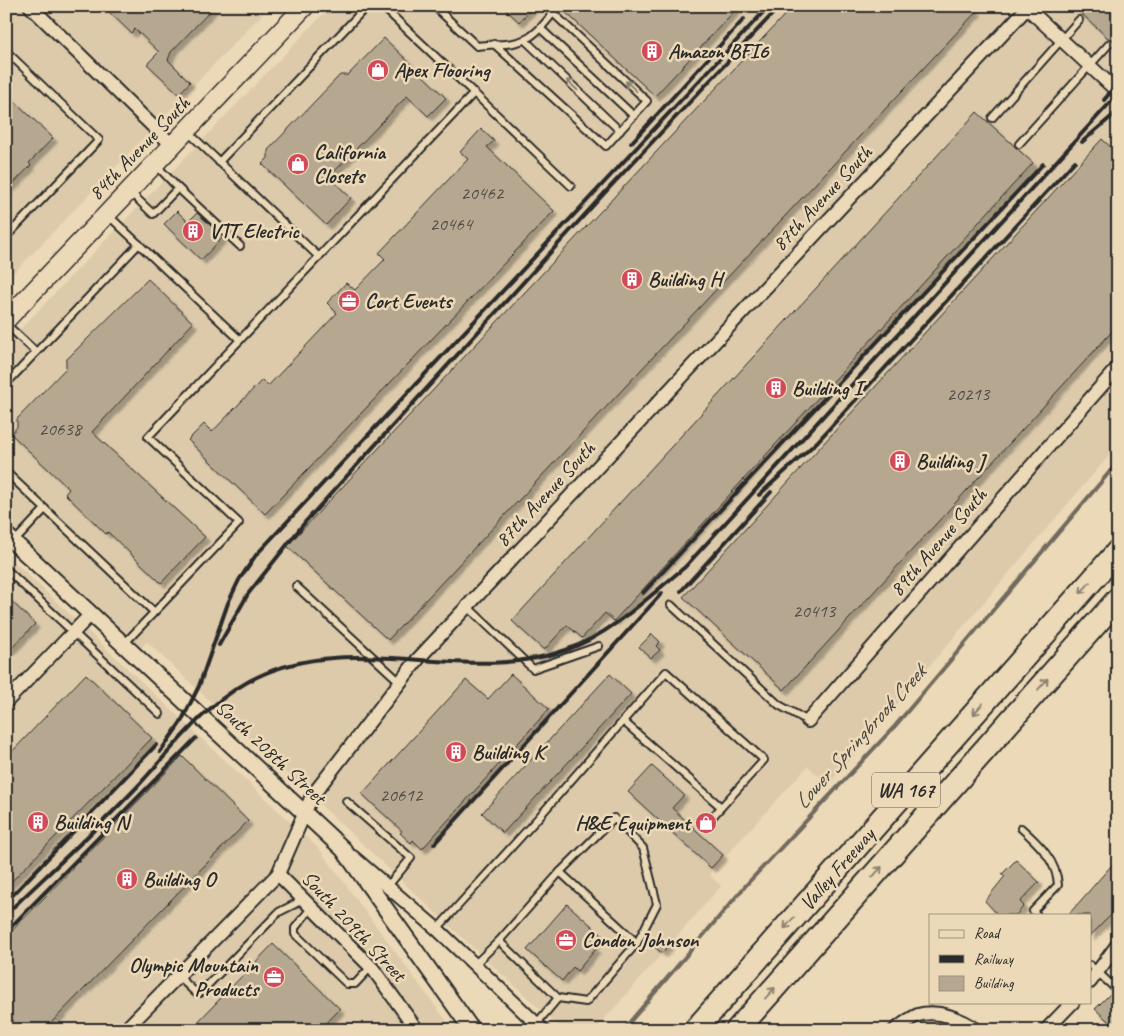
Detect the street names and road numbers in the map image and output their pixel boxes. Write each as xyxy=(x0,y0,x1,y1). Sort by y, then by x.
street label: 84th Avenue South xyxy=(83,89,196,206)
street label: 87th Avenue South xyxy=(766,138,879,256)
street label: 87th Avenue South xyxy=(489,434,602,552)
street label: 89th Avenue South xyxy=(884,481,993,602)
street label: South 208th Street xyxy=(210,694,333,811)
road number: WA 167 xyxy=(872,772,940,808)
street label: Valley Freeway xyxy=(794,821,881,916)
street label: South 209th Street xyxy=(296,865,413,988)

